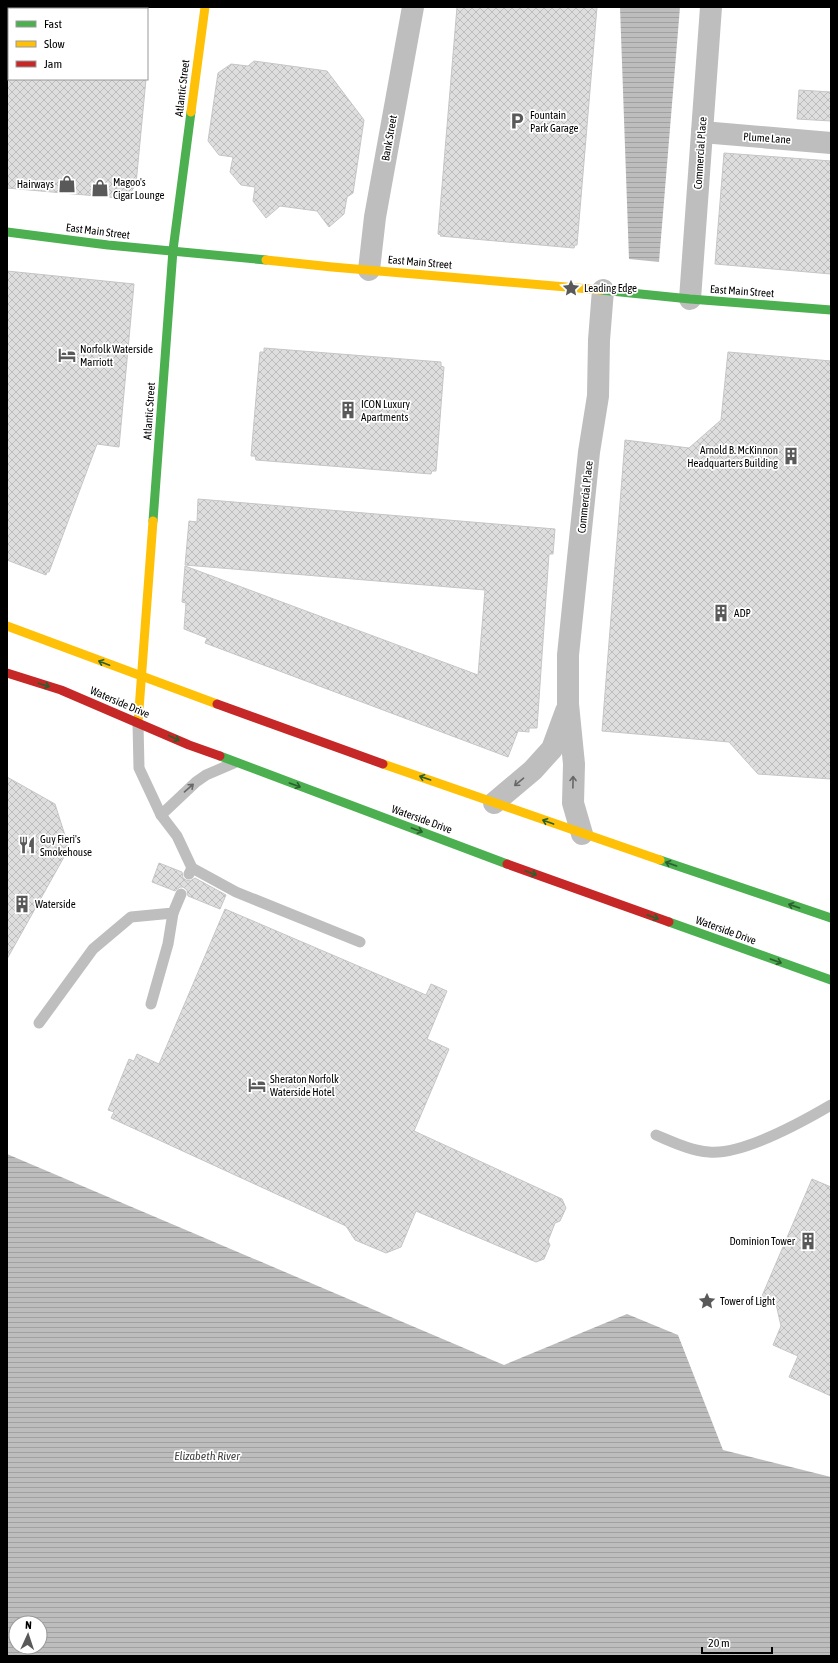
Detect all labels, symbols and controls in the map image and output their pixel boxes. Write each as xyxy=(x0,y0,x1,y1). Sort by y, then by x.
legend xyxy=(8,8,148,80)
text: Fast xyxy=(44,17,62,31)
text: Slow xyxy=(44,37,65,51)
text: Jam xyxy=(44,57,62,71)
street label: Atlantic Street xyxy=(173,59,191,117)
place label: Fountain Park Garage xyxy=(530,109,578,134)
parking icon: Fountain Park Garage xyxy=(507,111,527,131)
street label: Bank Street xyxy=(379,114,399,162)
street label: Commercial Place xyxy=(691,116,709,190)
street label: Plume Lane xyxy=(743,130,791,146)
shop icon: Hairways xyxy=(57,174,77,194)
place label: Magoo's Cigar Lounge xyxy=(113,176,164,201)
place label: Hairways xyxy=(17,178,54,190)
shop icon: Magoo's Cigar Lounge xyxy=(90,178,110,198)
street label: East Main Street xyxy=(65,221,131,241)
street label: East Main Street xyxy=(387,253,453,271)
place icon: Leading Edge xyxy=(561,278,581,298)
place label: Leading Edge xyxy=(584,282,637,294)
street label: East Main Street xyxy=(709,283,775,299)
place label: Norfolk Waterside Marriott xyxy=(80,343,153,368)
hotel icon: Norfolk Waterside Marriott xyxy=(57,345,77,365)
street label: Atlantic Street xyxy=(141,382,157,440)
place label: ICON Luxury Apartments xyxy=(361,398,411,423)
building icon: ICON Luxury Apartments xyxy=(338,400,358,420)
place label: Arnold B. McKinnon Headquarters Building xyxy=(687,444,778,469)
building icon: Arnold B. McKinnon Headquarters Building xyxy=(781,446,801,466)
street label: Commercial Place xyxy=(575,460,595,534)
building icon: ADP xyxy=(711,603,731,623)
place label: ADP xyxy=(734,607,751,619)
one-way arrow xyxy=(99,659,111,667)
one-way arrow xyxy=(38,682,51,689)
street label: Waterside Drive xyxy=(88,684,152,720)
one-way arrow xyxy=(167,735,179,742)
one-way arrow xyxy=(420,774,432,782)
one-way arrow xyxy=(570,776,577,789)
one-way arrow xyxy=(513,778,524,787)
one-way arrow xyxy=(288,782,301,789)
one-way arrow xyxy=(184,783,194,793)
street label: Waterside Drive xyxy=(390,802,454,836)
one-way arrow xyxy=(542,817,554,825)
one-way arrow xyxy=(410,827,422,835)
place label: Guy Fieri's Smokehouse xyxy=(40,833,92,858)
restaurant icon: Guy Fieri's Smokehouse xyxy=(17,835,37,855)
one-way arrow xyxy=(665,860,678,867)
one-way arrow xyxy=(525,869,537,877)
building icon: Waterside xyxy=(12,894,32,914)
place label: Waterside xyxy=(35,898,76,910)
one-way arrow xyxy=(788,901,800,909)
one-way arrow xyxy=(647,913,659,921)
street label: Waterside Drive xyxy=(694,913,758,947)
one-way arrow xyxy=(769,957,781,965)
place label: Sheraton Norfolk Waterside Hotel xyxy=(270,1073,339,1098)
hotel icon: Sheraton Norfolk Waterside Hotel xyxy=(247,1075,267,1095)
building icon: Dominion Tower xyxy=(798,1231,818,1251)
place label: Dominion Tower xyxy=(729,1235,796,1247)
place icon: Tower of Light xyxy=(697,1291,717,1311)
place label: Tower of Light xyxy=(720,1295,775,1307)
water label: Elizabeth River xyxy=(174,1449,240,1463)
north arrow xyxy=(8,1615,48,1655)
text: N xyxy=(25,1619,32,1631)
scale bar xyxy=(702,1629,772,1655)
text: 20 m xyxy=(708,1636,730,1650)

